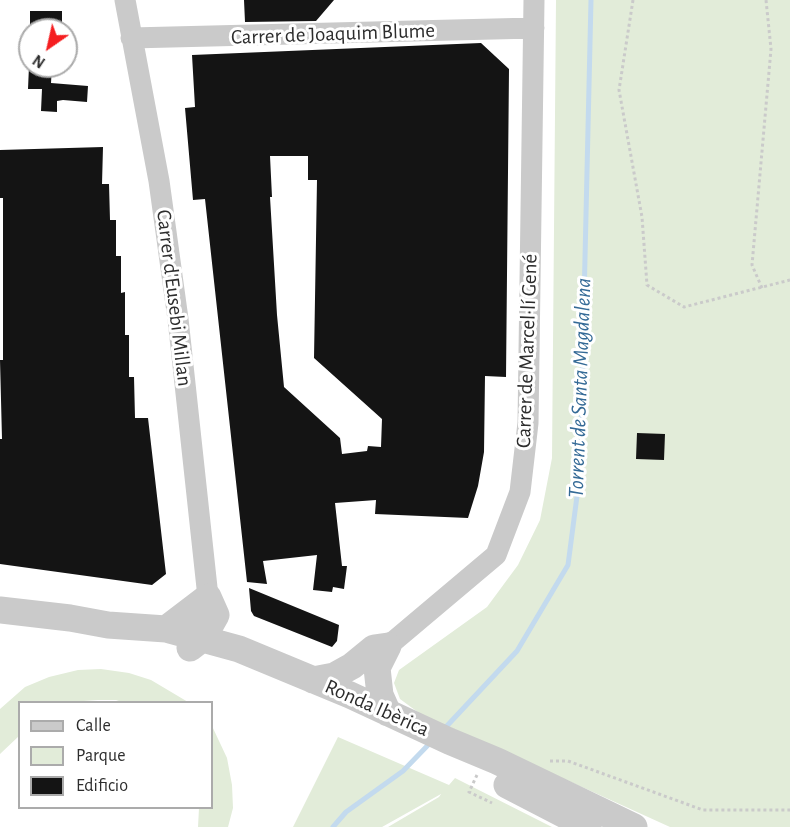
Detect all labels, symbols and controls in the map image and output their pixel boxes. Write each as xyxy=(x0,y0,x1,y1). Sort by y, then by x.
north arrow xyxy=(18,18,78,78)
street label: Carrer de Joaquim Blume xyxy=(231,18,435,50)
text: N xyxy=(30,52,48,71)
street label: Carrer d'Eusebi Millan xyxy=(151,208,197,388)
street label: Carrer de Marcel·lí Gené xyxy=(511,253,543,449)
water label: Torrent de Santa Magdalena xyxy=(563,277,597,499)
street label: Ronda Ibèrica xyxy=(321,674,433,742)
legend xyxy=(18,701,213,809)
text: Calle xyxy=(76,717,111,735)
text: Parque xyxy=(76,747,125,765)
text: Edificio xyxy=(76,777,128,795)

